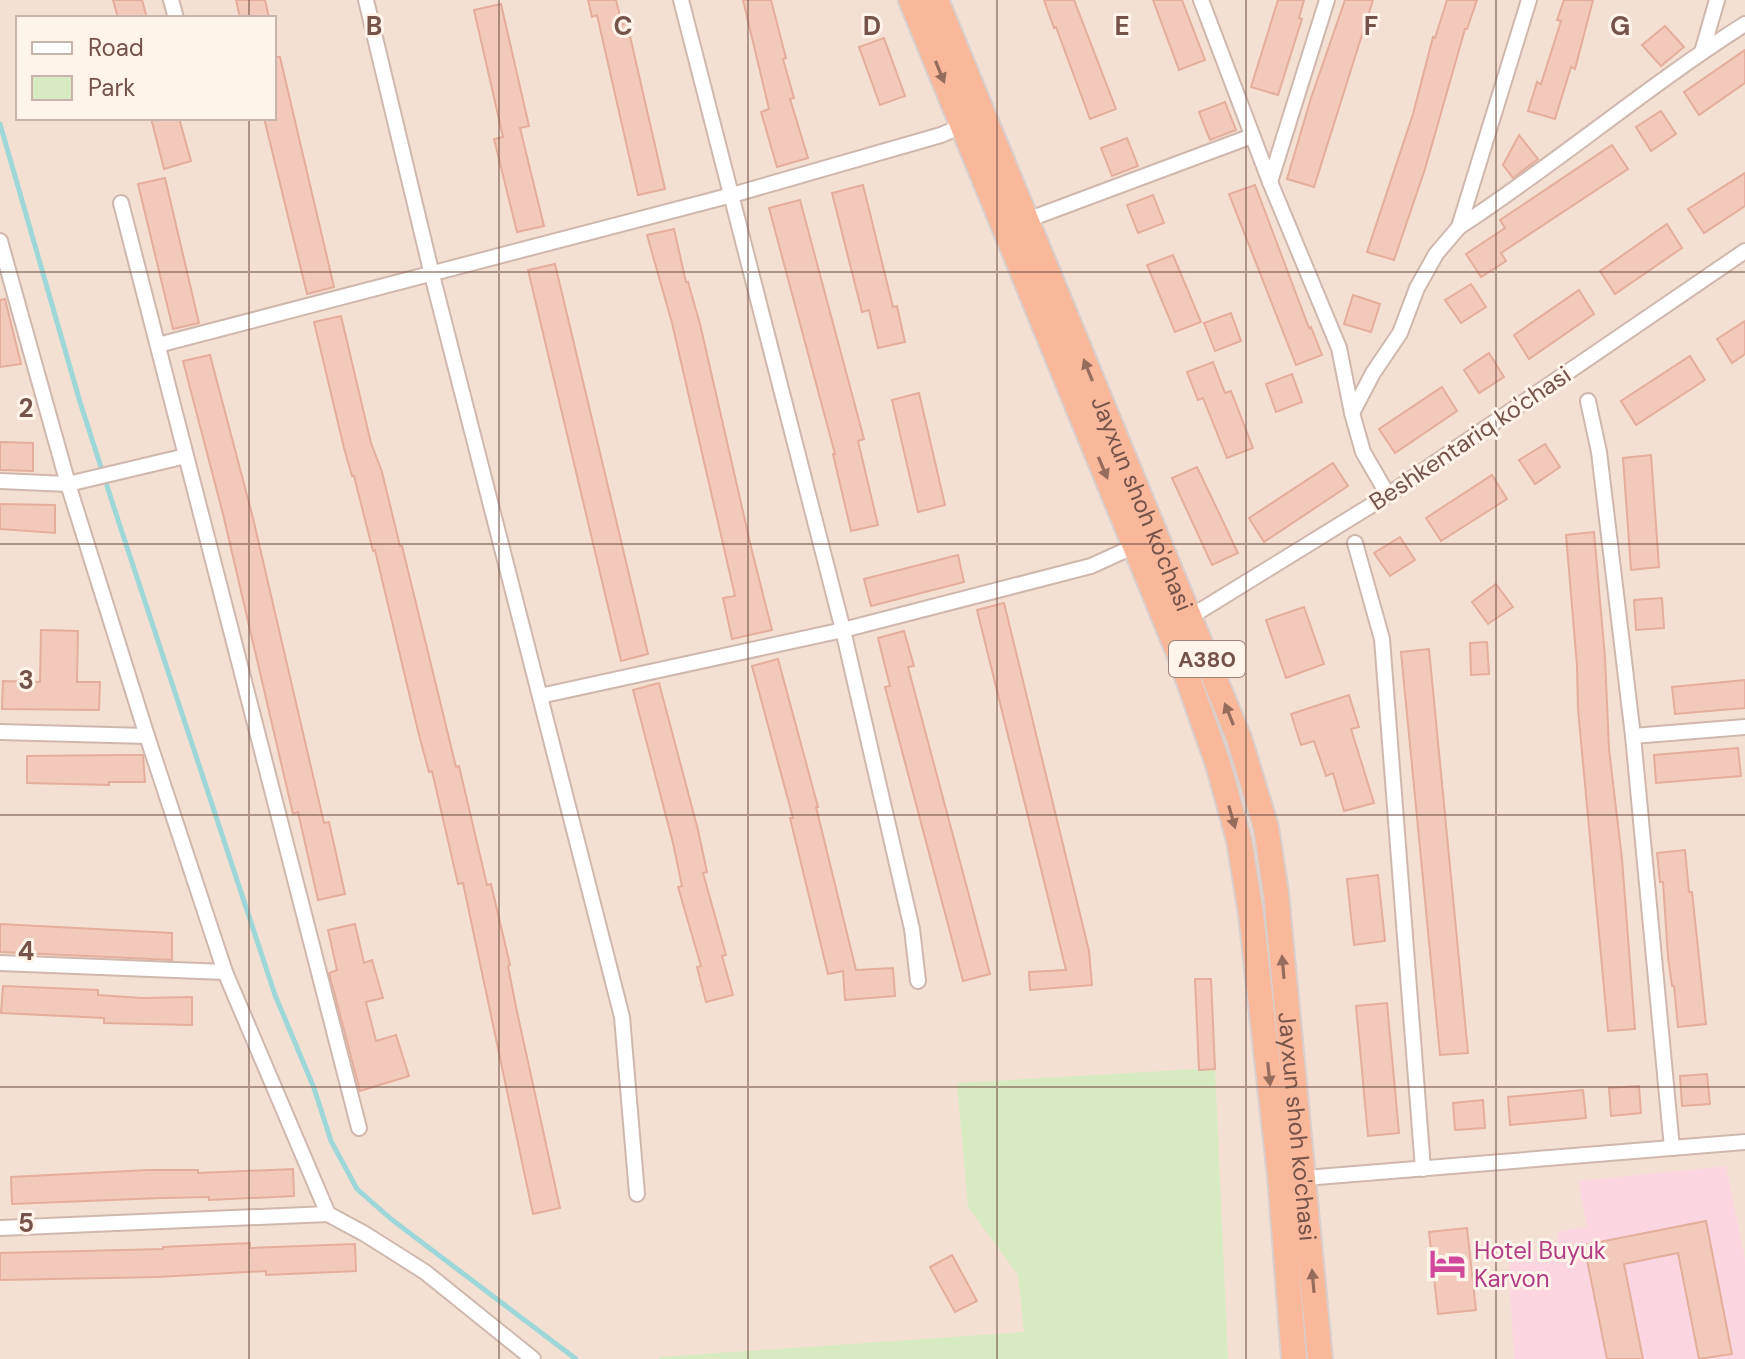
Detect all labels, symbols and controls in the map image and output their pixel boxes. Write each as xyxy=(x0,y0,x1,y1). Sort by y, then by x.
text: B xyxy=(366,9,382,43)
text: C xyxy=(613,9,633,43)
text: D xyxy=(863,9,881,43)
text: E xyxy=(1114,9,1130,43)
text: F xyxy=(1364,9,1378,43)
text: G xyxy=(1610,9,1630,43)
legend xyxy=(16,16,276,120)
text: Road xyxy=(88,32,144,63)
one-way arrow xyxy=(934,60,947,84)
text: Park xyxy=(88,72,135,103)
one-way arrow xyxy=(1081,358,1094,382)
street label: Beshkentariq ko'chasi xyxy=(1363,359,1577,517)
text: 2 xyxy=(18,391,34,425)
street label: Jayxun shoh ko'chasi xyxy=(1085,391,1201,615)
one-way arrow xyxy=(1096,456,1109,480)
road number: A380 xyxy=(1169,641,1245,677)
text: 3 xyxy=(18,663,34,697)
one-way arrow xyxy=(1222,702,1235,726)
one-way arrow xyxy=(1226,805,1239,829)
text: 4 xyxy=(18,934,34,968)
one-way arrow xyxy=(1276,954,1289,979)
street label: Jayxun shoh ko'chasi xyxy=(1272,1011,1324,1242)
one-way arrow xyxy=(1262,1062,1275,1087)
text: 5 xyxy=(18,1206,34,1240)
place label: Hotel Buyuk Karvon xyxy=(1474,1235,1606,1294)
hotel icon: Hotel Buyuk Karvon xyxy=(1429,1245,1467,1283)
one-way arrow xyxy=(1306,1268,1319,1293)

